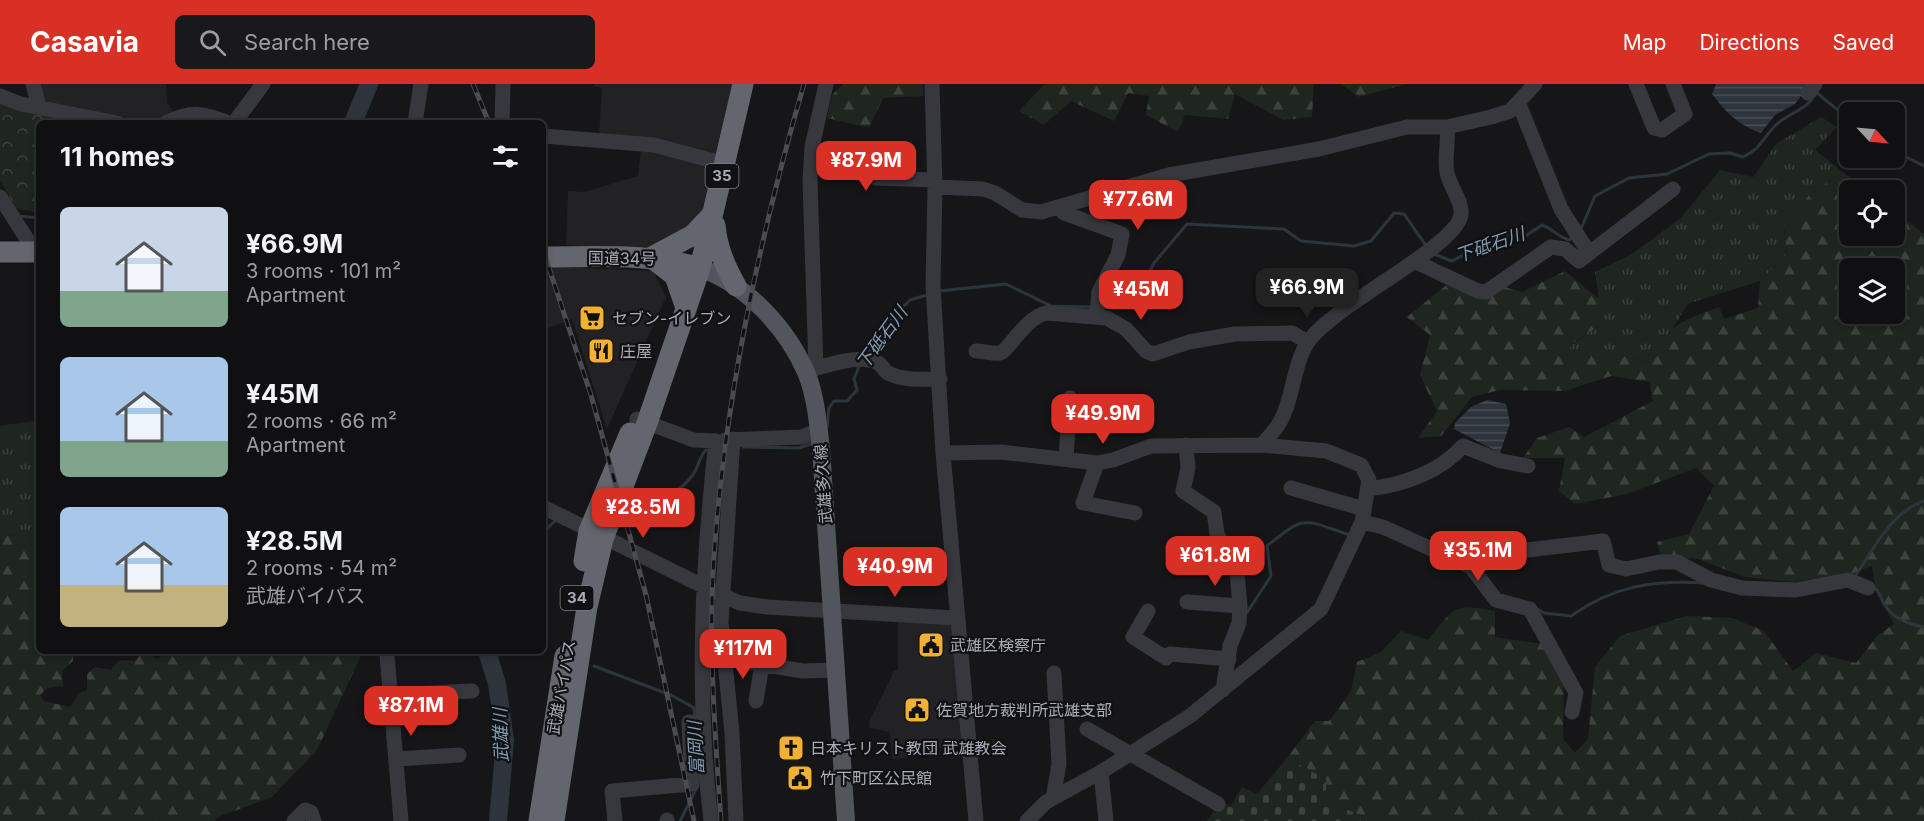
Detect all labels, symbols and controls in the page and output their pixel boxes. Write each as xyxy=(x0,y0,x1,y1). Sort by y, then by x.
search box xyxy=(175,15,595,69)
text: Casavia xyxy=(30,25,139,59)
icon: search xyxy=(196,26,229,59)
text: Search here xyxy=(244,29,370,55)
text: Map xyxy=(1623,30,1666,55)
text: Directions xyxy=(1699,30,1800,55)
text: Saved xyxy=(1833,30,1894,55)
north arrow xyxy=(1839,102,1905,168)
map controls xyxy=(1839,102,1905,324)
icon: filters xyxy=(489,140,522,173)
text: 11 homes xyxy=(60,141,175,172)
pin: ¥87.9M xyxy=(817,141,915,192)
text: ¥87.9M xyxy=(830,148,902,172)
road number: 35 xyxy=(706,164,738,188)
pin: ¥77.6M xyxy=(1089,180,1187,231)
button: locate xyxy=(1839,180,1905,246)
text: ¥77.6M xyxy=(1103,187,1173,211)
water label: 下砥石川 xyxy=(1452,222,1529,266)
text: ¥66.9M xyxy=(246,228,343,259)
icon: home xyxy=(108,231,180,303)
street label: 国道34号 xyxy=(588,247,656,269)
button: layers xyxy=(1839,258,1905,324)
text: 3 rooms · 101 m² xyxy=(246,259,401,283)
pin: ¥66.9M xyxy=(1258,268,1356,319)
pin: ¥45M xyxy=(1105,270,1177,321)
text: ¥66.9M xyxy=(1270,275,1344,299)
text: ¥45M xyxy=(1113,277,1169,301)
text: Apartment xyxy=(246,283,345,307)
water label: 下砥石川 xyxy=(852,301,912,373)
supermarket icon: セブン-イレブン xyxy=(577,303,607,333)
place label: セブン-イレブン xyxy=(612,308,731,328)
restaurant icon: 庄屋 xyxy=(586,336,616,366)
place label: 庄屋 xyxy=(620,341,652,361)
text: ¥45M xyxy=(246,378,319,409)
icon: home xyxy=(108,381,180,453)
pin: ¥49.9M xyxy=(1054,394,1152,445)
text: ¥49.9M xyxy=(1065,401,1141,425)
text: 2 rooms · 66 m² xyxy=(246,409,397,433)
text: Apartment xyxy=(246,433,345,457)
street label: 武雄多久線 xyxy=(810,443,836,525)
pin: ¥28.5M xyxy=(594,488,692,539)
text: ¥28.5M xyxy=(606,495,680,519)
text: ¥28.5M xyxy=(246,525,343,556)
icon: home xyxy=(108,531,180,603)
pin: ¥35.1M xyxy=(1429,531,1527,582)
pin: ¥61.8M xyxy=(1166,536,1264,587)
text: ¥35.1M xyxy=(1444,538,1512,562)
text: ¥61.8M xyxy=(1180,543,1250,567)
pin: ¥40.9M xyxy=(846,547,944,598)
text: ¥40.9M xyxy=(857,554,933,578)
text: 2 rooms · 54 m² xyxy=(246,556,397,580)
text: 武雄バイパス xyxy=(246,584,366,608)
road number: 34 xyxy=(560,586,594,610)
pin: ¥117M xyxy=(701,629,785,680)
public building icon: 武雄区検察庁 xyxy=(916,630,946,660)
place label: 武雄区検察庁 xyxy=(950,635,1046,655)
text: ¥117M xyxy=(714,636,772,660)
street label: 武雄バイパス xyxy=(543,638,579,736)
pin: ¥87.1M xyxy=(362,686,460,737)
text: ¥87.1M xyxy=(378,693,444,717)
public building icon: 佐賀地方裁判所武雄支部 xyxy=(902,695,932,725)
place label: 佐賀地方裁判所武雄支部 xyxy=(936,700,1112,720)
water label: 武雄川 xyxy=(489,706,512,762)
water label: 富岡川 xyxy=(683,719,707,776)
church icon: 日本キリスト教団 武雄教会 xyxy=(776,733,806,763)
place label: 日本キリスト教団 武雄教会 xyxy=(810,738,1007,758)
public building icon: 竹下町区公民館 xyxy=(785,763,815,793)
place label: 竹下町区公民館 xyxy=(820,768,932,788)

